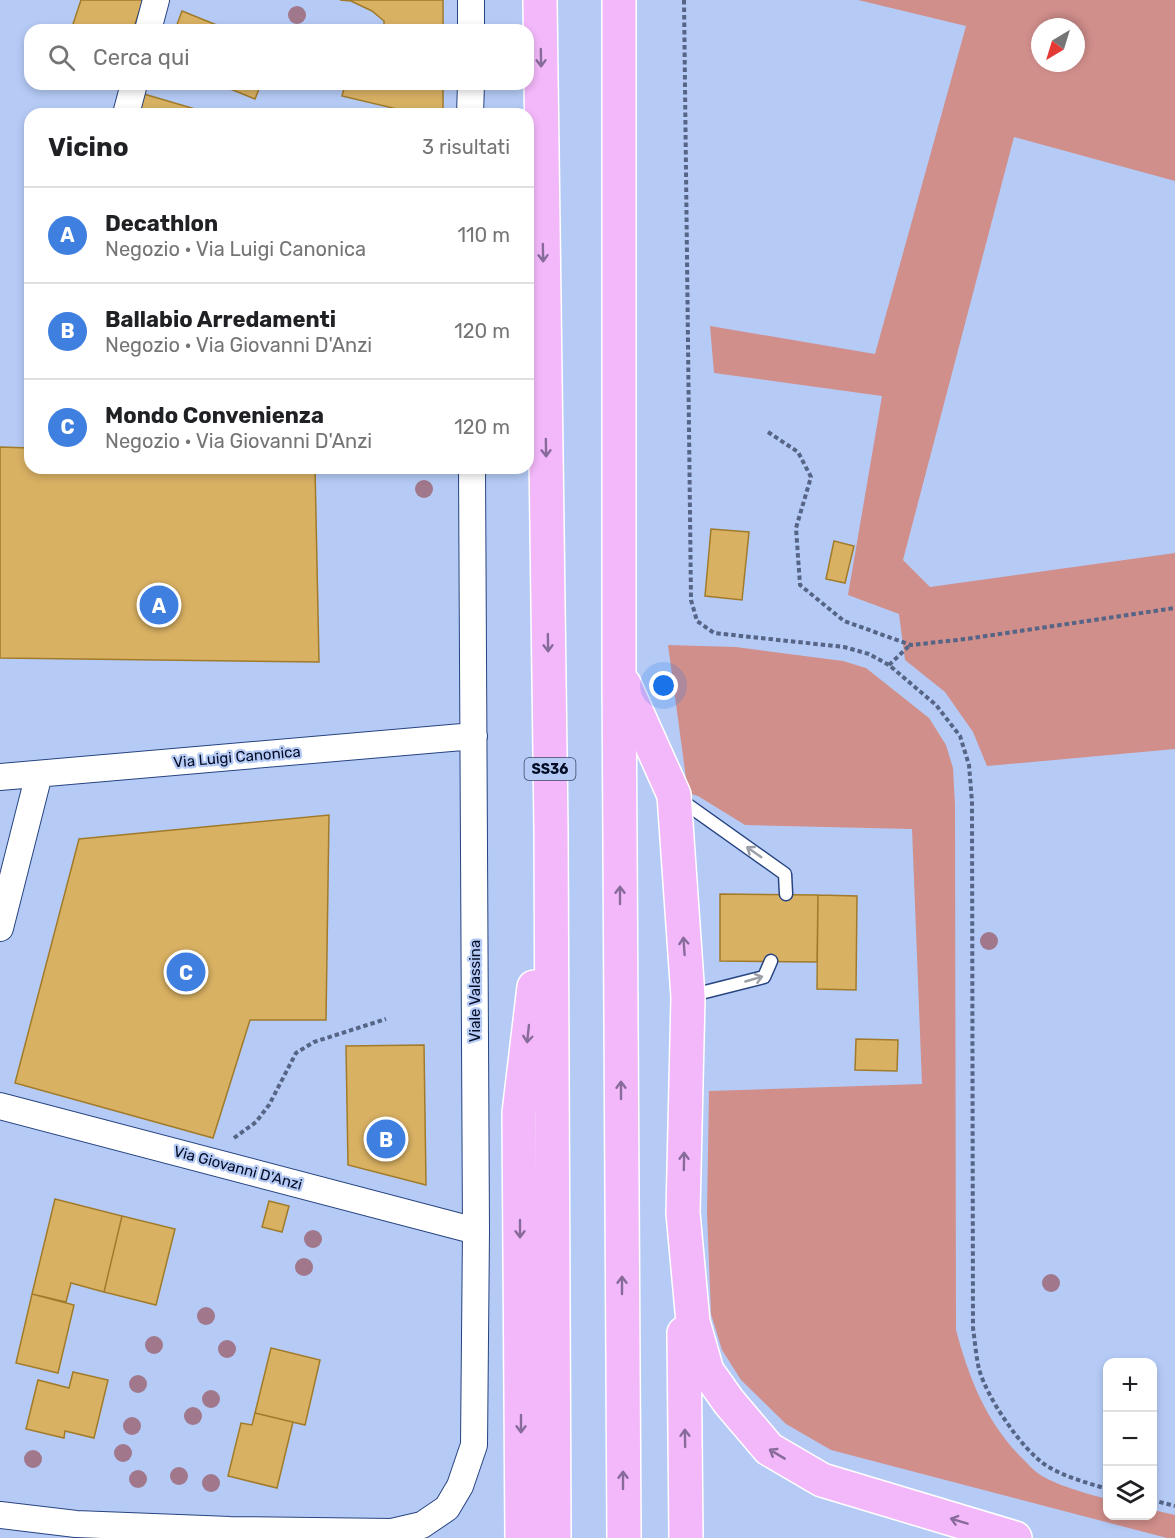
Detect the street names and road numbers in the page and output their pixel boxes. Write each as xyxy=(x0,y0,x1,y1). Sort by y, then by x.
street label: Via Luigi Canonica xyxy=(173,742,301,772)
road number: SS36 xyxy=(524,758,576,780)
street label: Viale Valassina xyxy=(466,940,484,1042)
street label: Via Giovanni D'Anzi xyxy=(172,1142,304,1194)

